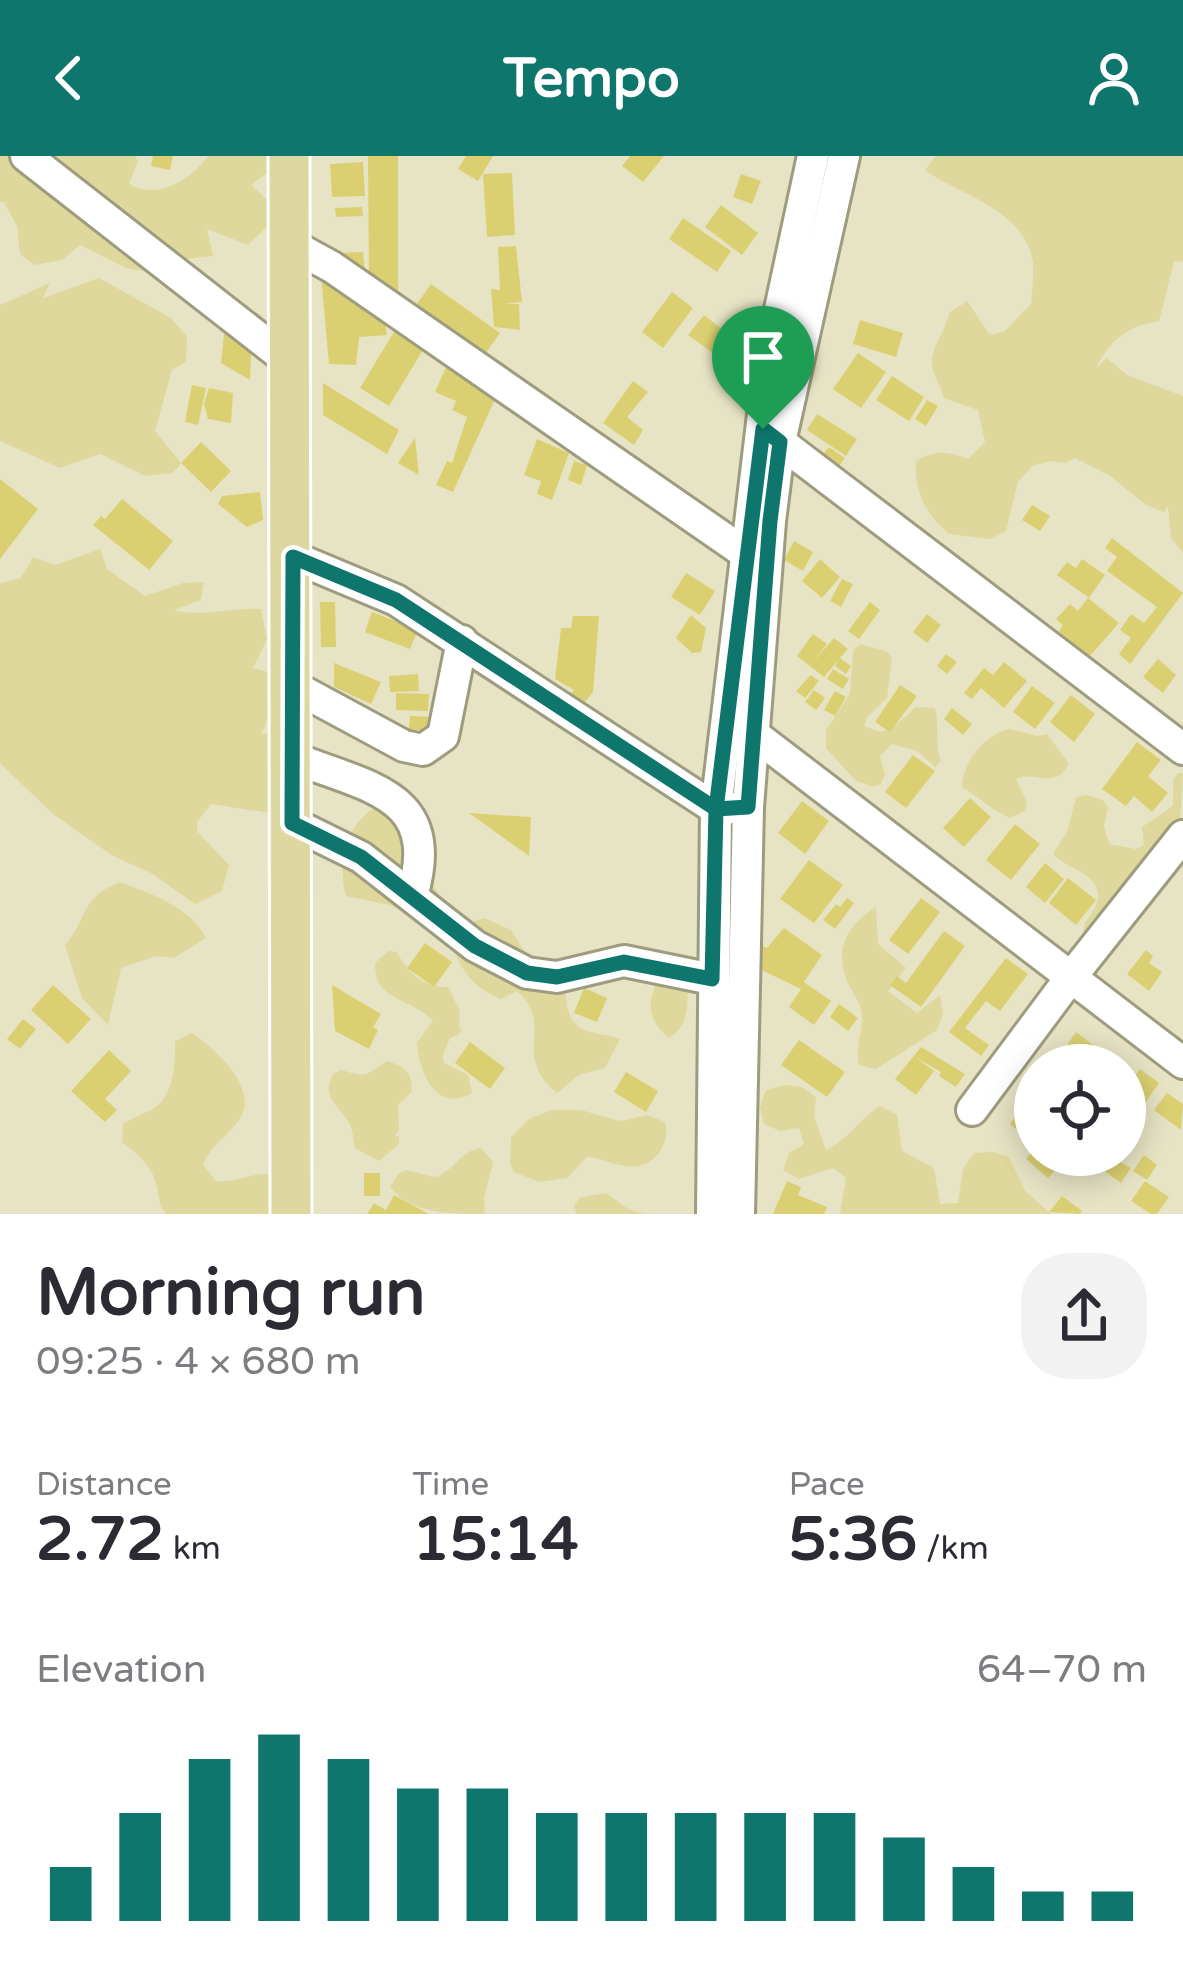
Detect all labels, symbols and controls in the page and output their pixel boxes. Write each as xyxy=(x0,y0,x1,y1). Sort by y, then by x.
icon: back xyxy=(36,45,102,111)
icon: person xyxy=(1081,45,1147,111)
text: Tempo xyxy=(503,46,680,111)
pin xyxy=(712,306,814,429)
icon: arrive xyxy=(730,324,796,390)
map controls xyxy=(1014,1044,1146,1176)
button: locate xyxy=(1014,1044,1146,1176)
text: Morning run xyxy=(36,1253,426,1333)
button: share xyxy=(1021,1253,1147,1379)
text: 09:25 · 4 × 680 m xyxy=(36,1338,361,1385)
text: Distance xyxy=(36,1465,172,1504)
text: Time xyxy=(412,1465,489,1504)
text: Pace xyxy=(789,1465,865,1504)
text: 2.72 xyxy=(36,1504,164,1576)
text: 15:14 xyxy=(412,1504,579,1576)
text: 5:36 xyxy=(789,1504,917,1576)
text: km xyxy=(164,1529,221,1568)
text: /km xyxy=(917,1529,989,1568)
text: Elevation xyxy=(36,1646,206,1693)
text: 64–70 m xyxy=(977,1646,1147,1693)

